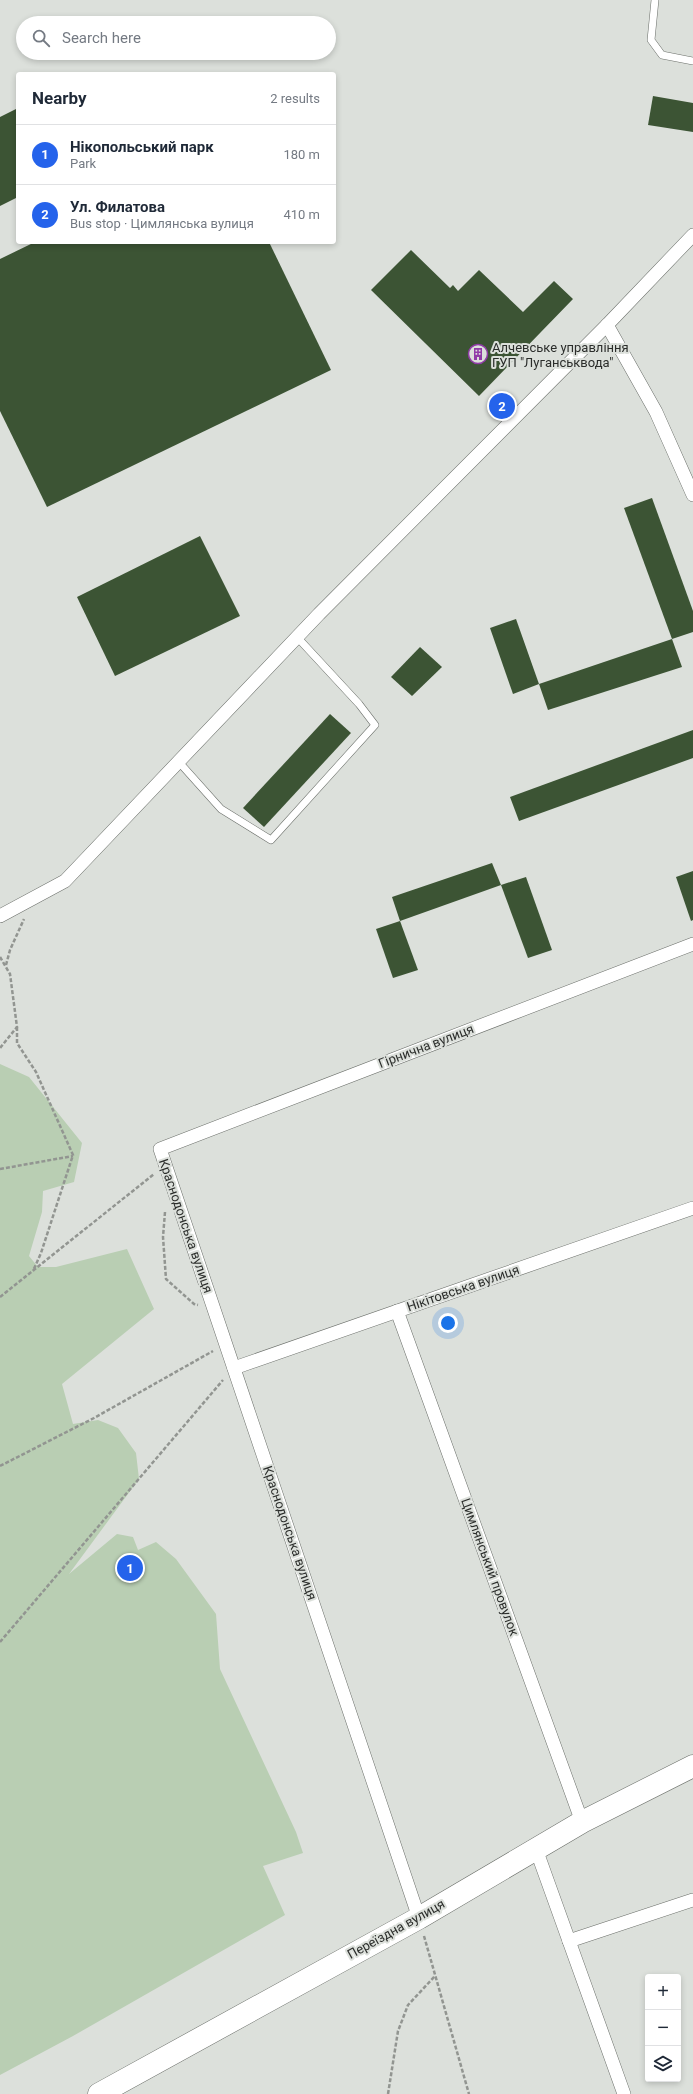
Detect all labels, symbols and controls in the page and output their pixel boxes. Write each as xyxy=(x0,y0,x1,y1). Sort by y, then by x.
search box xyxy=(16,16,336,60)
icon: search xyxy=(30,27,52,49)
text: Search here xyxy=(62,29,141,47)
text: Nearby xyxy=(32,88,87,108)
text: 2 results xyxy=(270,91,320,106)
text: Нікопольський парк xyxy=(70,138,214,156)
text: 1 xyxy=(41,147,49,162)
text: 180 m xyxy=(283,147,320,162)
text: Park xyxy=(70,156,96,171)
text: Ул. Филатова xyxy=(70,198,165,216)
text: 2 xyxy=(41,207,49,222)
text: 410 m xyxy=(283,207,320,222)
text: Bus stop · Цимлянська вулиця xyxy=(70,216,254,231)
place label: Алчевське управління ГУП "Луганськвода" xyxy=(492,340,629,370)
building icon: Алчевське управління ГУП "Луганськвода" xyxy=(467,343,489,365)
pin: 2 xyxy=(489,391,515,421)
street label: Гірнична вулиця xyxy=(376,1021,476,1071)
street label: Краснодонська вулиця xyxy=(156,1157,216,1295)
street label: Нікітовська вулиця xyxy=(405,1262,521,1314)
your location xyxy=(438,1313,458,1333)
street label: Краснодонська вулиця xyxy=(260,1464,320,1602)
street label: Цимлянський провулок xyxy=(458,1496,522,1638)
pin: 1 xyxy=(117,1553,143,1583)
street label: Переїздна вулиця xyxy=(345,1896,447,1962)
map controls xyxy=(645,1974,681,2082)
button: + xyxy=(645,1974,681,2010)
button: − xyxy=(645,2010,681,2046)
button: layers xyxy=(645,2046,681,2082)

